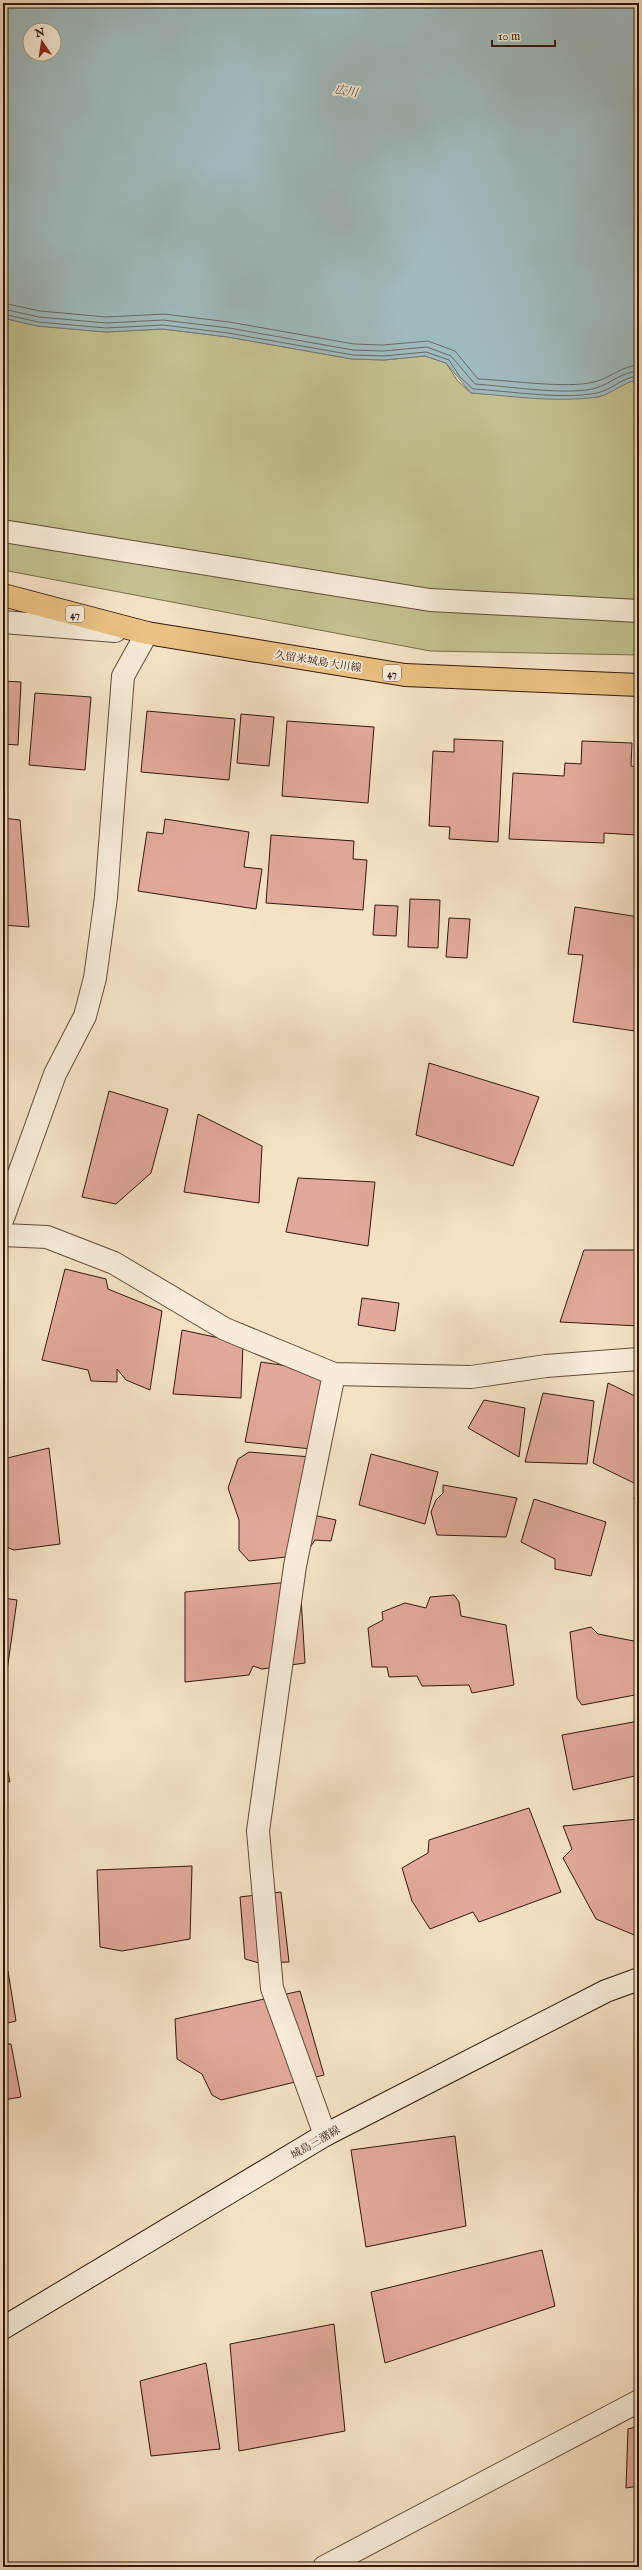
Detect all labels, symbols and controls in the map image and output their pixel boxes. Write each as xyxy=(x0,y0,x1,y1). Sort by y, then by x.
north arrow xyxy=(22,22,62,62)
scale bar xyxy=(492,22,555,48)
text: N xyxy=(33,25,47,41)
text: 10 m xyxy=(498,29,520,44)
water label: 広川 xyxy=(333,82,361,101)
road number: 47 xyxy=(66,606,84,622)
street label: 久留米城島大川線 xyxy=(273,648,362,676)
road number: 47 xyxy=(383,665,401,681)
street label: 城島三潴線 xyxy=(288,2123,343,2163)

